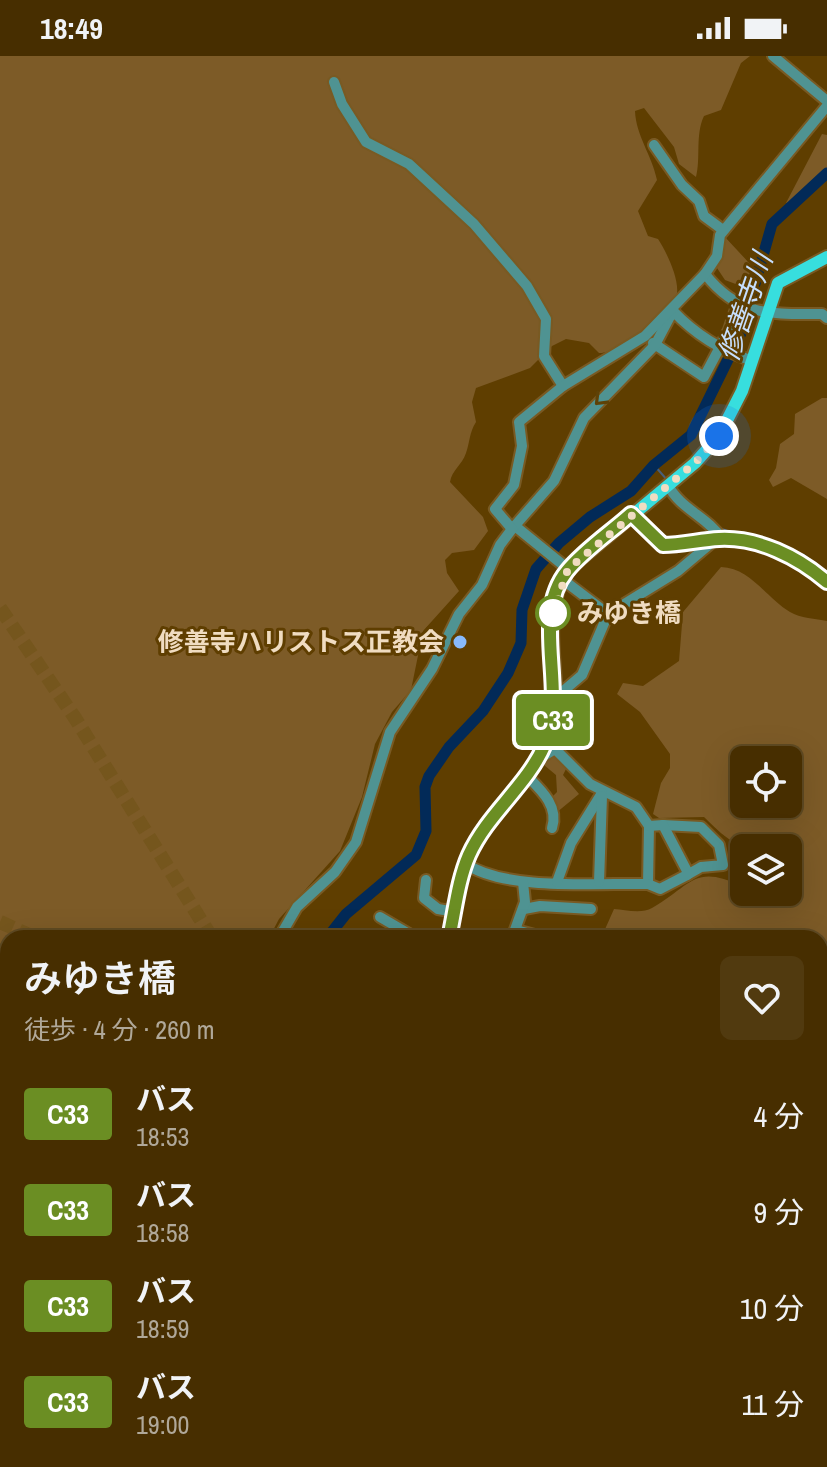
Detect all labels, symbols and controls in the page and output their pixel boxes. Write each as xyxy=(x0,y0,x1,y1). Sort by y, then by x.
text: 18:49 xyxy=(40,8,103,48)
water label: 修善寺川 xyxy=(709,245,782,366)
one-way arrow xyxy=(595,391,609,405)
your location xyxy=(699,416,739,456)
place label: みゆき橋 xyxy=(577,595,681,630)
marker: みゆき橋 xyxy=(536,596,570,630)
place label: 修善寺ハリストス正教会 xyxy=(158,624,444,659)
marker: 修善寺ハリストス正教会 xyxy=(451,633,469,651)
line badge: C33 xyxy=(507,694,599,746)
text: C33 xyxy=(532,701,574,739)
map controls xyxy=(730,746,802,906)
button: locate xyxy=(730,746,802,818)
button: layers xyxy=(730,834,802,906)
text: みゆき橋 xyxy=(24,953,176,1004)
button: heart xyxy=(720,956,804,1040)
text: 徒歩 · 4 分 · 260 m xyxy=(24,1012,215,1047)
text: バス xyxy=(136,1079,196,1119)
text: C33 xyxy=(47,1095,89,1133)
text: 4 分 xyxy=(753,1096,804,1136)
text: 18:53 xyxy=(136,1119,189,1154)
text: バス xyxy=(136,1175,196,1215)
text: C33 xyxy=(47,1191,89,1229)
text: 9 分 xyxy=(753,1192,804,1232)
text: 18:58 xyxy=(136,1215,189,1250)
text: バス xyxy=(136,1271,196,1311)
text: C33 xyxy=(47,1287,89,1325)
text: 10 分 xyxy=(740,1288,804,1328)
text: 18:59 xyxy=(136,1311,189,1346)
text: バス xyxy=(136,1367,196,1407)
text: C33 xyxy=(47,1383,89,1421)
text: 11 分 xyxy=(742,1384,804,1424)
text: 19:00 xyxy=(136,1407,189,1442)

